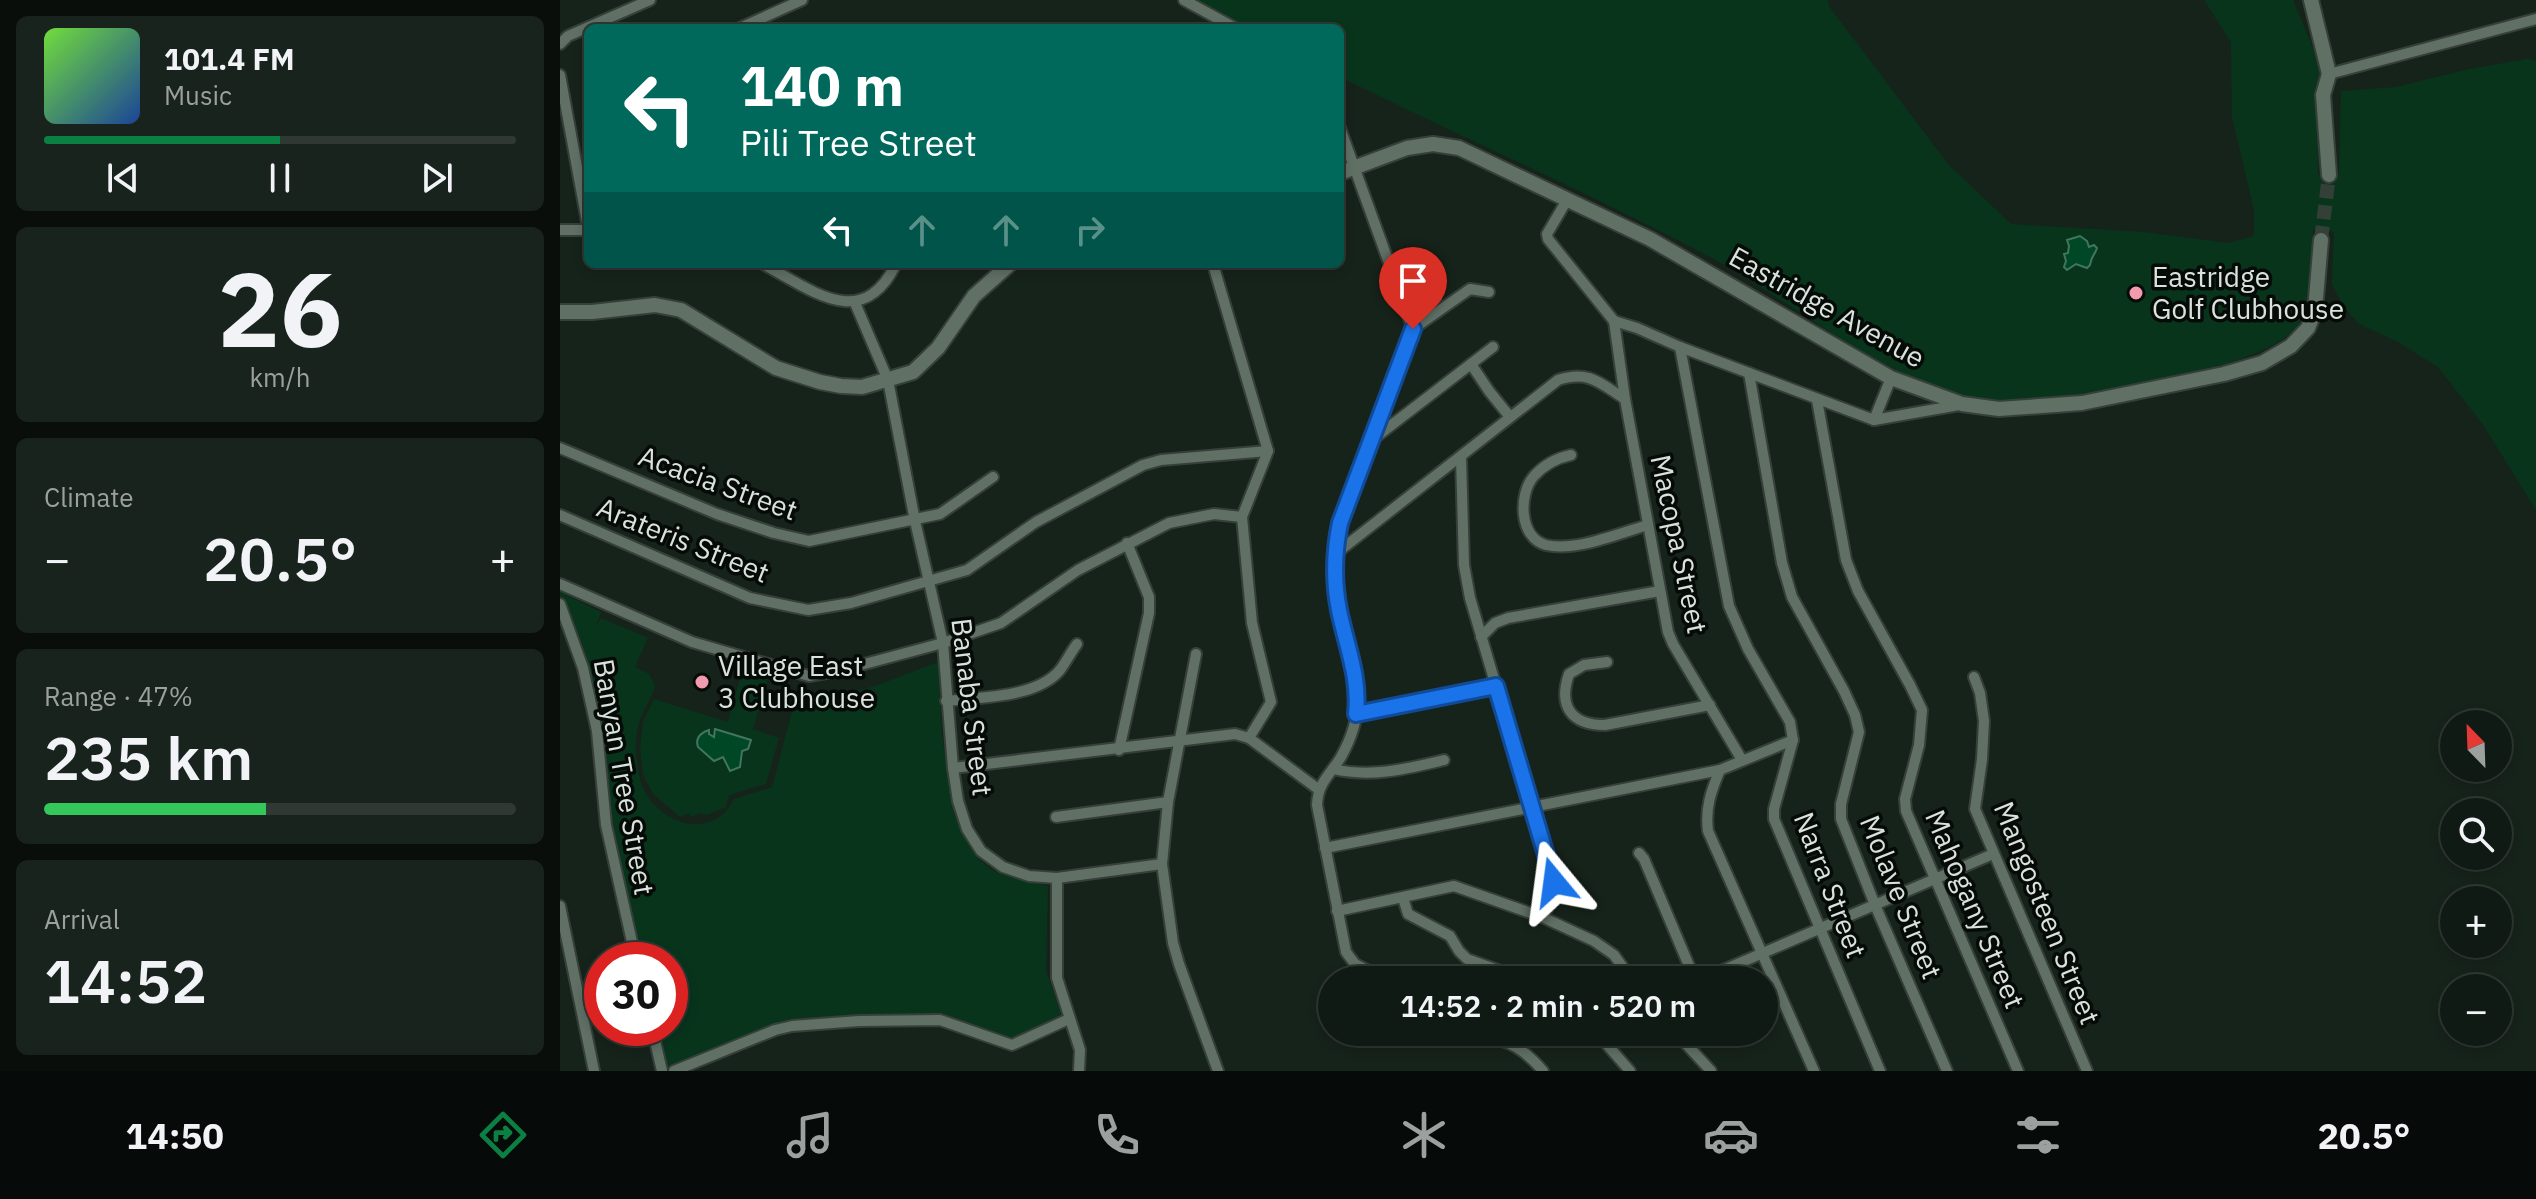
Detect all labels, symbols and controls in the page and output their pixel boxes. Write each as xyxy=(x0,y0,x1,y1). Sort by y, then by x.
text: 101.4 FM xyxy=(164,39,295,78)
text: 140 m xyxy=(740,49,904,121)
icon: left xyxy=(608,56,712,160)
text: Music xyxy=(164,78,232,112)
text: Pili Tree Street xyxy=(740,119,977,166)
icon: previous xyxy=(101,156,145,200)
icon: pause xyxy=(258,156,302,200)
icon: next xyxy=(415,156,459,200)
icon: left xyxy=(816,208,860,252)
icon: ahead xyxy=(900,208,944,252)
icon: ahead xyxy=(984,208,1028,252)
icon: right xyxy=(1068,208,1112,252)
street label: Eastridge Avenue xyxy=(1723,238,1932,376)
text: 26 xyxy=(218,240,342,376)
pin xyxy=(1379,247,1447,329)
place label: Eastridge Golf Clubhouse xyxy=(2152,258,2344,327)
icon: arrive xyxy=(1391,259,1435,303)
marker: Eastridge Golf Clubhouse xyxy=(2127,284,2145,302)
text: km/h xyxy=(249,360,311,394)
street label: Acacia Street xyxy=(634,437,803,528)
street label: Macopa Street xyxy=(1642,451,1716,637)
text: Climate xyxy=(44,480,134,514)
street label: Arateris Street xyxy=(592,488,775,591)
text: 20.5° xyxy=(203,519,357,598)
text: − xyxy=(44,530,70,587)
text: + xyxy=(490,530,516,587)
street label: Banaba Street xyxy=(943,616,1002,798)
place label: Village East 3 Clubhouse xyxy=(718,647,875,716)
street label: Banyan Tree Street xyxy=(586,656,663,898)
marker: Village East 3 Clubhouse xyxy=(693,673,711,691)
text: Range · 47% xyxy=(44,679,193,713)
north arrow xyxy=(2440,710,2512,782)
map controls xyxy=(2440,710,2512,1046)
text: 235 km xyxy=(44,718,253,797)
street label: Mangosteen Street xyxy=(1986,796,2109,1030)
button: search xyxy=(2440,798,2512,870)
street label: Mahogany Street xyxy=(1917,804,2034,1014)
street label: Narra Street xyxy=(1786,807,1875,963)
street label: Molave Street xyxy=(1852,810,1951,984)
position arrow xyxy=(1512,840,1596,924)
button: + xyxy=(2440,886,2512,958)
text: Arrival xyxy=(44,902,120,936)
text: 14:52 xyxy=(44,941,207,1020)
speed limit sign: 30 xyxy=(584,942,688,1046)
button: − xyxy=(2440,974,2512,1046)
text: 14:52 · 2 min · 520 m xyxy=(1400,986,1696,1025)
icon: directions xyxy=(475,1107,531,1163)
icon: music xyxy=(782,1107,838,1163)
icon: phone xyxy=(1089,1107,1145,1163)
icon: climate xyxy=(1396,1107,1452,1163)
icon: car xyxy=(1703,1107,1759,1163)
icon: filters xyxy=(2010,1107,2066,1163)
text: 14:50 xyxy=(126,1112,224,1159)
text: 20.5° xyxy=(2317,1112,2410,1159)

